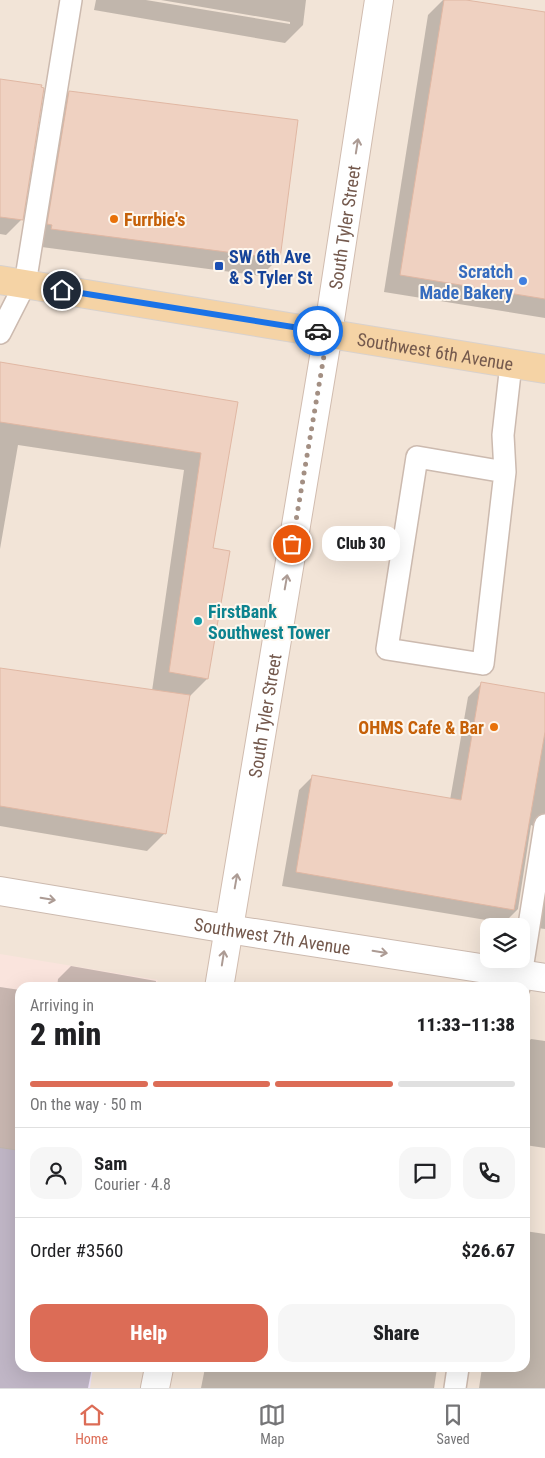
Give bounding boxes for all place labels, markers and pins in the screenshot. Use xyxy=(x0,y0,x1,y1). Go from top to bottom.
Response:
place label: Furrbie's xyxy=(124,209,185,230)
marker: Furrbie's xyxy=(108,213,120,225)
place label: SW 6th Ave & S Tyler St xyxy=(229,246,313,288)
marker: SW 6th Ave & S Tyler St xyxy=(213,260,225,272)
place label: Scratch Made Bakery xyxy=(419,261,513,303)
pin xyxy=(41,269,83,311)
marker: Scratch Made Bakery xyxy=(517,275,529,287)
pin xyxy=(271,523,313,565)
callout: Club 30 xyxy=(322,526,400,562)
place label: FirstBank Southwest Tower xyxy=(208,601,330,643)
marker: FirstBank Southwest Tower xyxy=(192,615,204,627)
place label: OHMS Cafe & Bar xyxy=(358,717,484,738)
marker: OHMS Cafe & Bar xyxy=(488,721,500,733)

